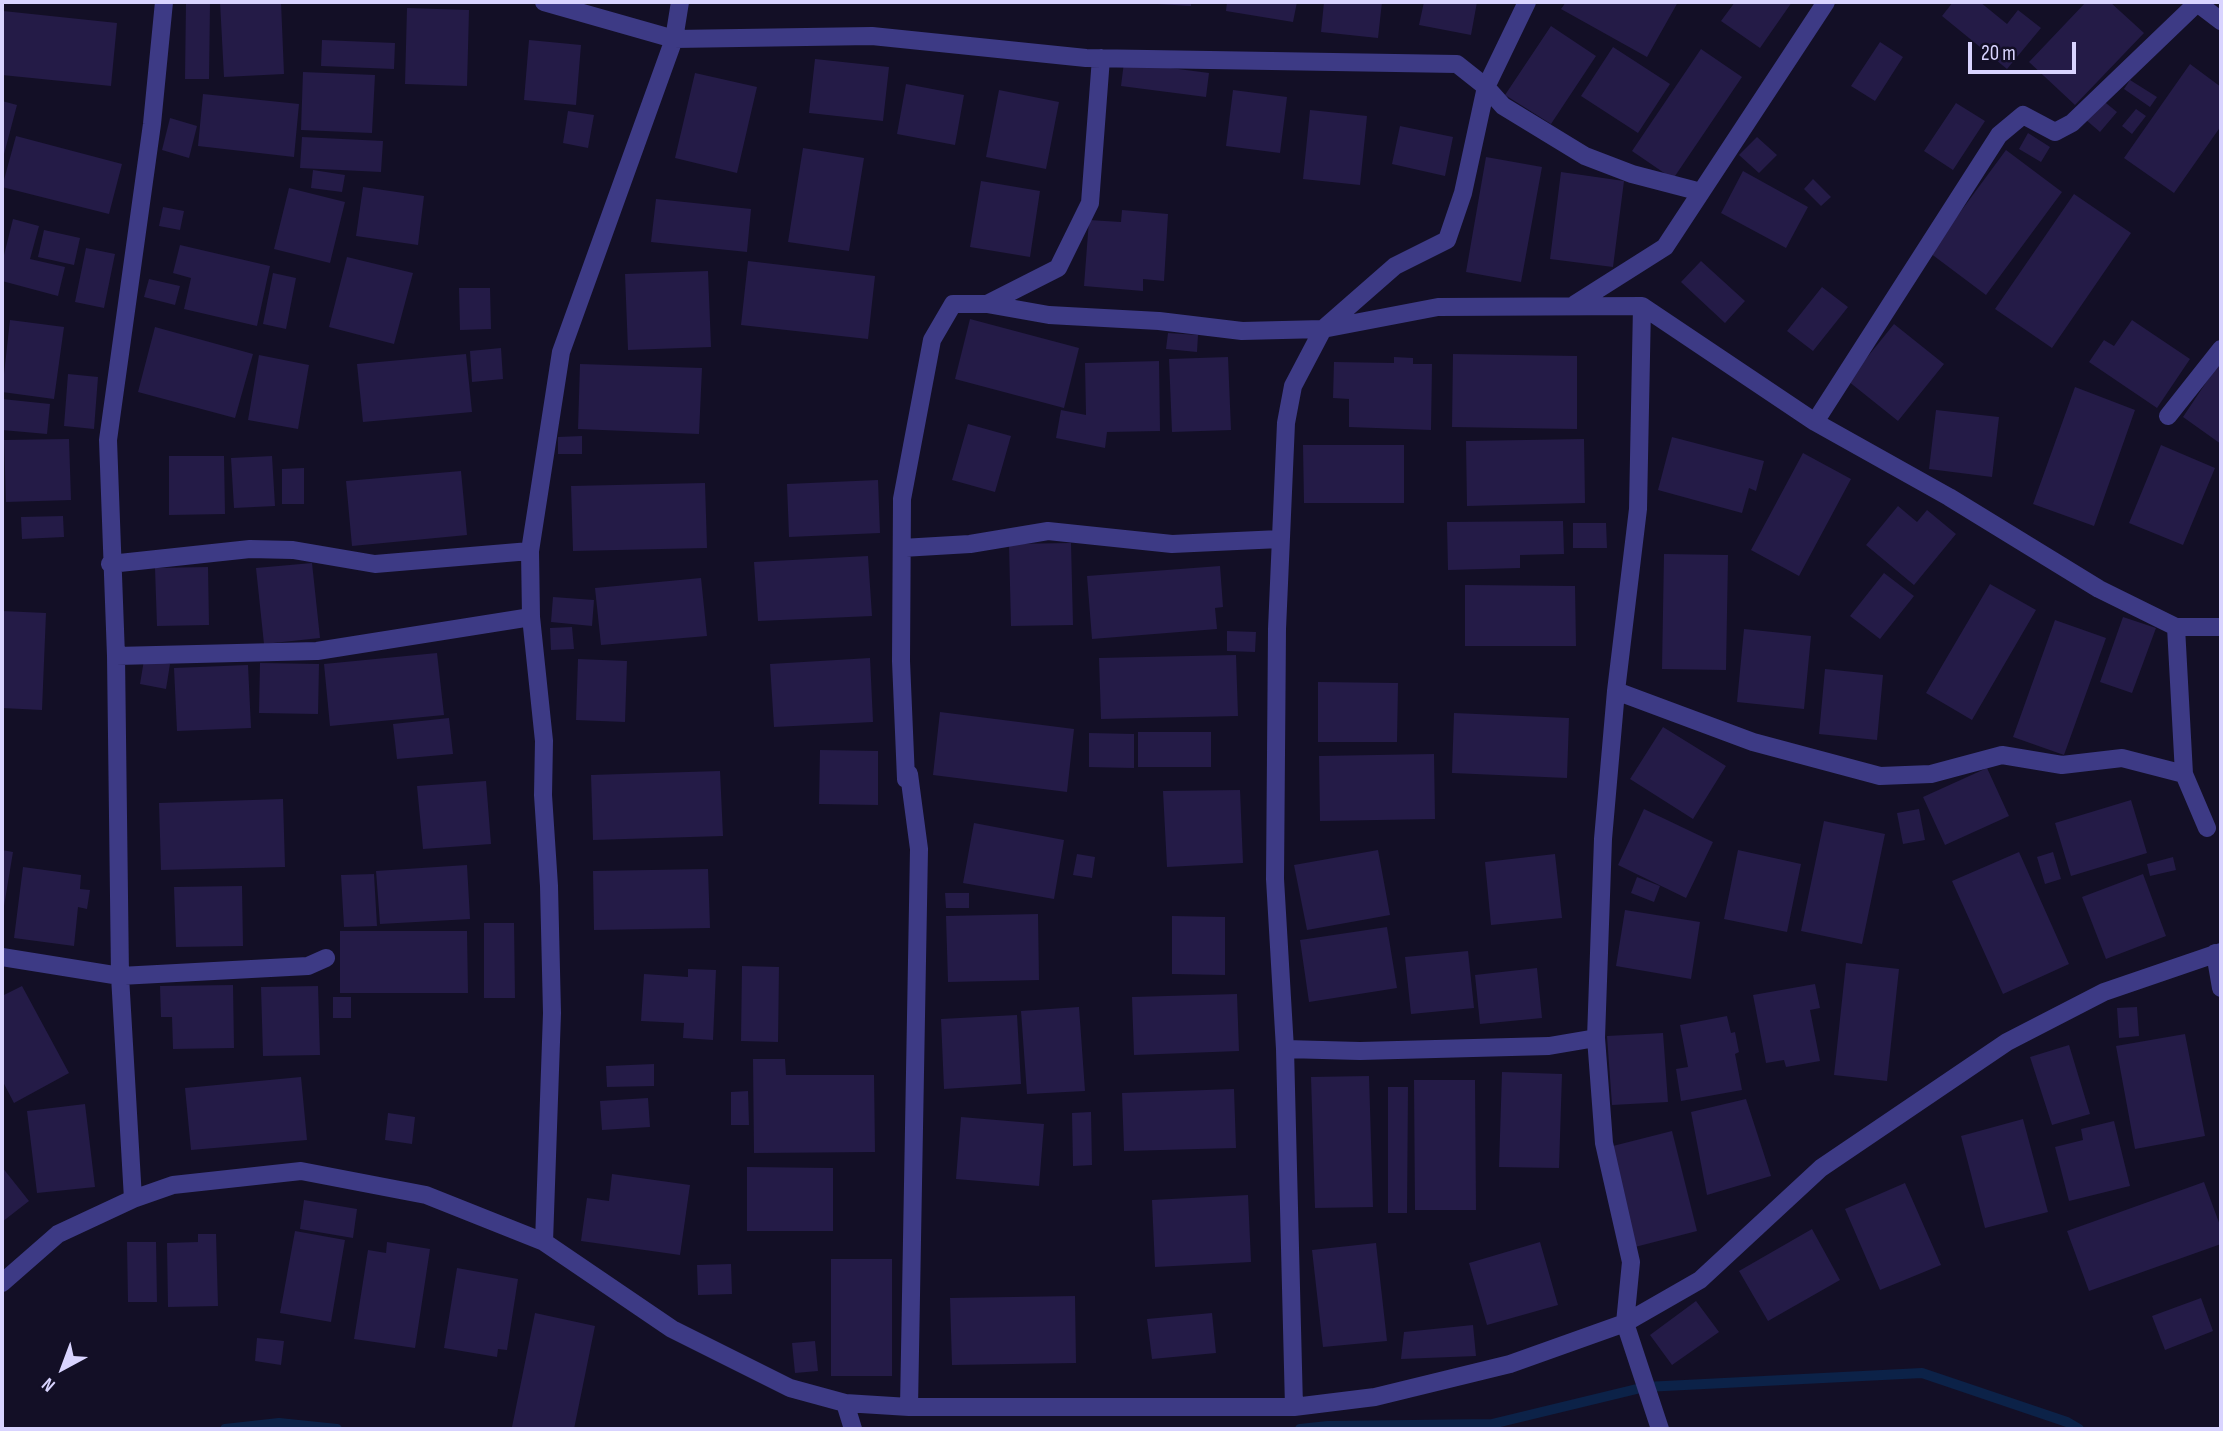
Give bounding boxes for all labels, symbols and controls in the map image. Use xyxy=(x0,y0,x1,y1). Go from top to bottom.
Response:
scale bar xyxy=(1971,28,2080,72)
text: 20 m xyxy=(1981,41,2016,66)
north arrow xyxy=(28,1333,98,1403)
text: N xyxy=(38,1372,60,1396)

